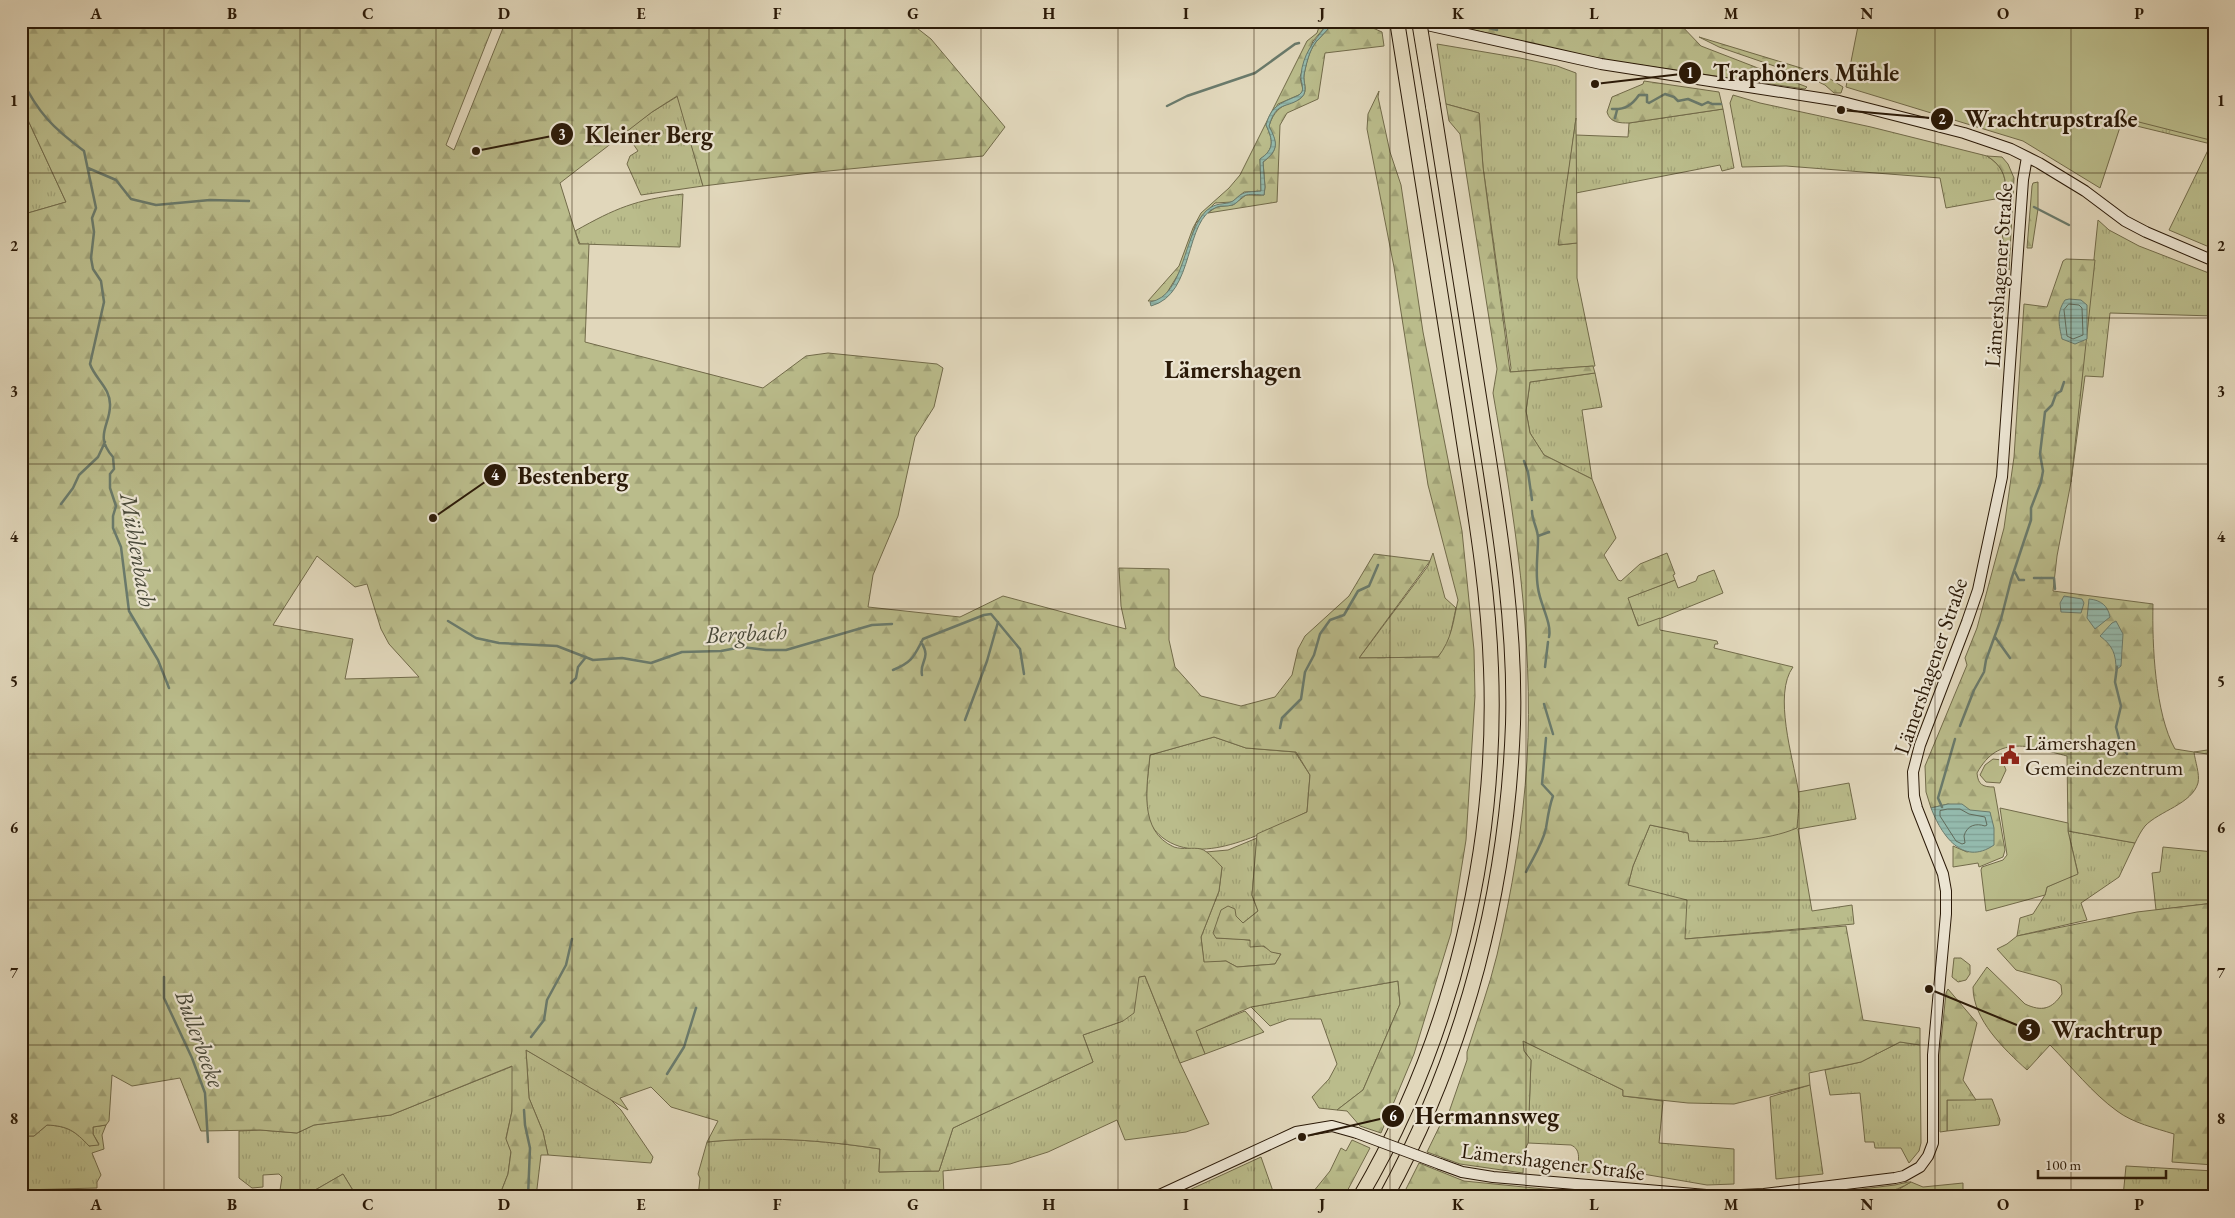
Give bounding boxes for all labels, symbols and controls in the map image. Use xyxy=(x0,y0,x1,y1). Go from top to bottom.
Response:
text: A xyxy=(89,3,102,24)
text: B xyxy=(227,3,237,24)
text: C xyxy=(362,3,374,24)
text: D xyxy=(498,3,510,24)
text: E xyxy=(636,3,646,24)
text: F xyxy=(773,3,782,24)
text: G xyxy=(907,3,919,24)
text: H xyxy=(1043,3,1056,24)
text: I xyxy=(1183,3,1189,24)
text: J xyxy=(1317,3,1325,24)
text: K xyxy=(1452,3,1465,24)
text: L xyxy=(1589,3,1599,24)
text: M xyxy=(1724,3,1739,24)
text: N xyxy=(1861,3,1874,24)
text: O xyxy=(1997,3,2009,24)
text: P xyxy=(2134,3,2144,24)
callout: Traphöners Mühle xyxy=(1678,53,1909,92)
text: Traphöners Mühle xyxy=(1713,57,1899,88)
text: 1 xyxy=(1686,63,1694,82)
text: 1 xyxy=(10,90,18,111)
text: 1 xyxy=(2217,90,2225,111)
callout: Wrachtrupstraße xyxy=(1929,99,2147,138)
text: Wrachtrupstraße xyxy=(1965,103,2137,134)
text: 2 xyxy=(1938,109,1946,128)
callout: Kleiner Berg xyxy=(550,115,723,154)
text: Kleiner Berg xyxy=(585,119,714,151)
text: 3 xyxy=(558,125,566,144)
street label: Lämershagener Straße xyxy=(1978,181,2019,368)
text: 2 xyxy=(10,235,19,256)
text: 2 xyxy=(2217,235,2226,256)
district label: Lämershagen xyxy=(1164,353,1302,386)
text: 3 xyxy=(10,381,18,402)
text: 3 xyxy=(2217,381,2225,402)
callout: Bestenberg xyxy=(483,456,639,495)
text: Bestenberg xyxy=(518,460,629,492)
text: 4 xyxy=(491,465,500,484)
water label: Mühlenbach xyxy=(113,488,164,610)
text: 4 xyxy=(10,526,19,547)
text: 4 xyxy=(2217,526,2226,547)
street label: Lämershagener Straße xyxy=(1887,574,1974,758)
water label: Bergbach xyxy=(703,615,788,650)
text: 5 xyxy=(10,671,18,692)
text: 5 xyxy=(2217,671,2225,692)
place label: Lämershagen Gemeindezentrum xyxy=(2025,728,2184,782)
public building icon: Lämershagen Gemeindezentrum xyxy=(1999,744,2021,766)
text: 6 xyxy=(10,817,19,838)
text: 6 xyxy=(2217,817,2226,838)
text: 7 xyxy=(10,962,19,983)
text: 7 xyxy=(2217,962,2226,983)
water label: Bullerbeeke xyxy=(168,985,233,1093)
callout: Wrachtrup xyxy=(2017,1011,2173,1050)
text: Wrachtrup xyxy=(2052,1014,2162,1045)
text: 5 xyxy=(2025,1020,2033,1039)
callout: Hermannsweg xyxy=(1380,1096,1570,1135)
text: Hermannsweg xyxy=(1415,1100,1560,1132)
text: 6 xyxy=(1389,1106,1397,1125)
text: 8 xyxy=(10,1108,18,1129)
text: 8 xyxy=(2217,1108,2225,1129)
street label: Lämershagener Straße xyxy=(1459,1136,1647,1187)
scale bar xyxy=(2038,1148,2165,1180)
text: 100 m xyxy=(2045,1155,2082,1174)
text: A xyxy=(89,1194,102,1215)
text: B xyxy=(227,1194,237,1215)
text: C xyxy=(362,1194,374,1215)
text: D xyxy=(498,1194,510,1215)
text: E xyxy=(636,1194,646,1215)
text: F xyxy=(773,1194,782,1215)
text: G xyxy=(907,1194,919,1215)
text: H xyxy=(1043,1194,1056,1215)
text: I xyxy=(1183,1194,1189,1215)
text: J xyxy=(1317,1194,1325,1215)
text: K xyxy=(1452,1194,1465,1215)
text: L xyxy=(1589,1194,1599,1215)
text: M xyxy=(1724,1194,1739,1215)
text: N xyxy=(1861,1194,1874,1215)
text: O xyxy=(1997,1194,2009,1215)
text: P xyxy=(2134,1194,2144,1215)

